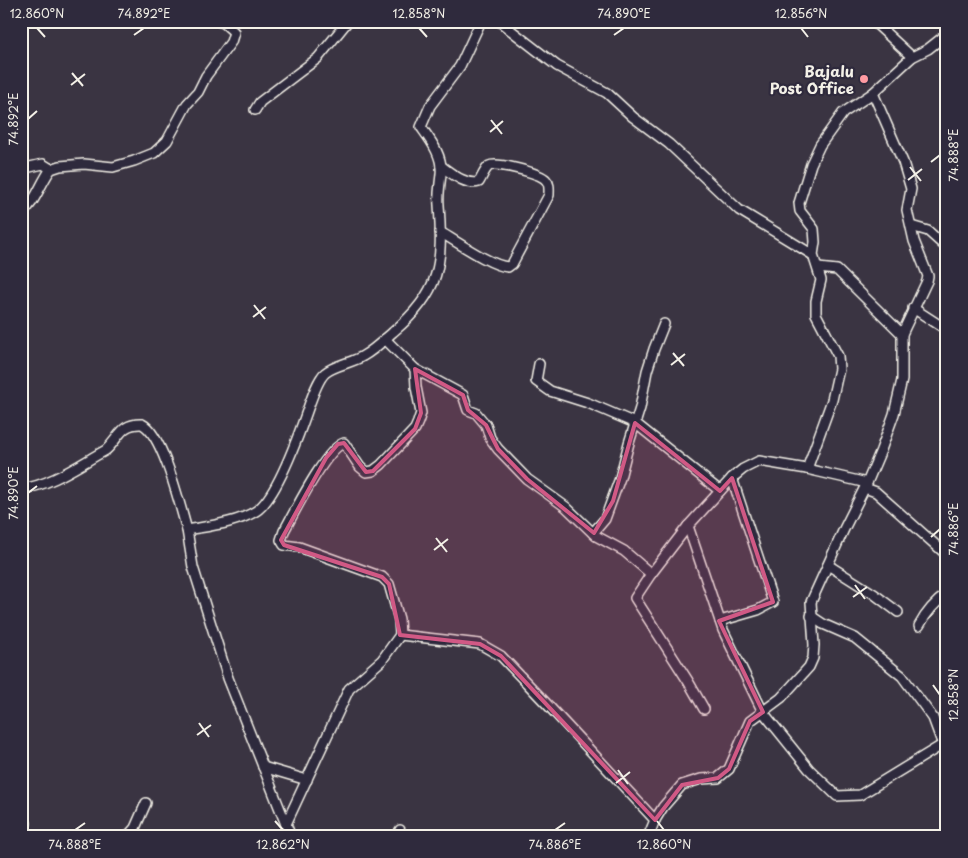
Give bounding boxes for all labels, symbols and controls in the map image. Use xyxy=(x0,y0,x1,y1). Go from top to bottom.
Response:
text: 12.860°N xyxy=(10,4,64,22)
text: 74.892°E xyxy=(118,4,170,22)
text: 12.858°N xyxy=(393,4,445,22)
text: 74.890°E xyxy=(597,4,651,22)
text: 12.856°N xyxy=(775,4,827,22)
place label: Bajalu Post Office xyxy=(770,59,854,99)
marker: Bajalu Post Office xyxy=(858,73,870,85)
text: 74.892°E xyxy=(4,93,22,145)
text: 74.888°E xyxy=(944,128,962,182)
text: 74.890°E xyxy=(4,466,22,520)
text: 74.886°E xyxy=(944,503,962,555)
text: 12.858°N xyxy=(944,669,962,721)
text: 74.888°E xyxy=(48,835,102,853)
text: 12.862°N xyxy=(256,835,310,853)
text: 74.886°E xyxy=(529,835,581,853)
text: 12.860°N xyxy=(637,835,691,853)

